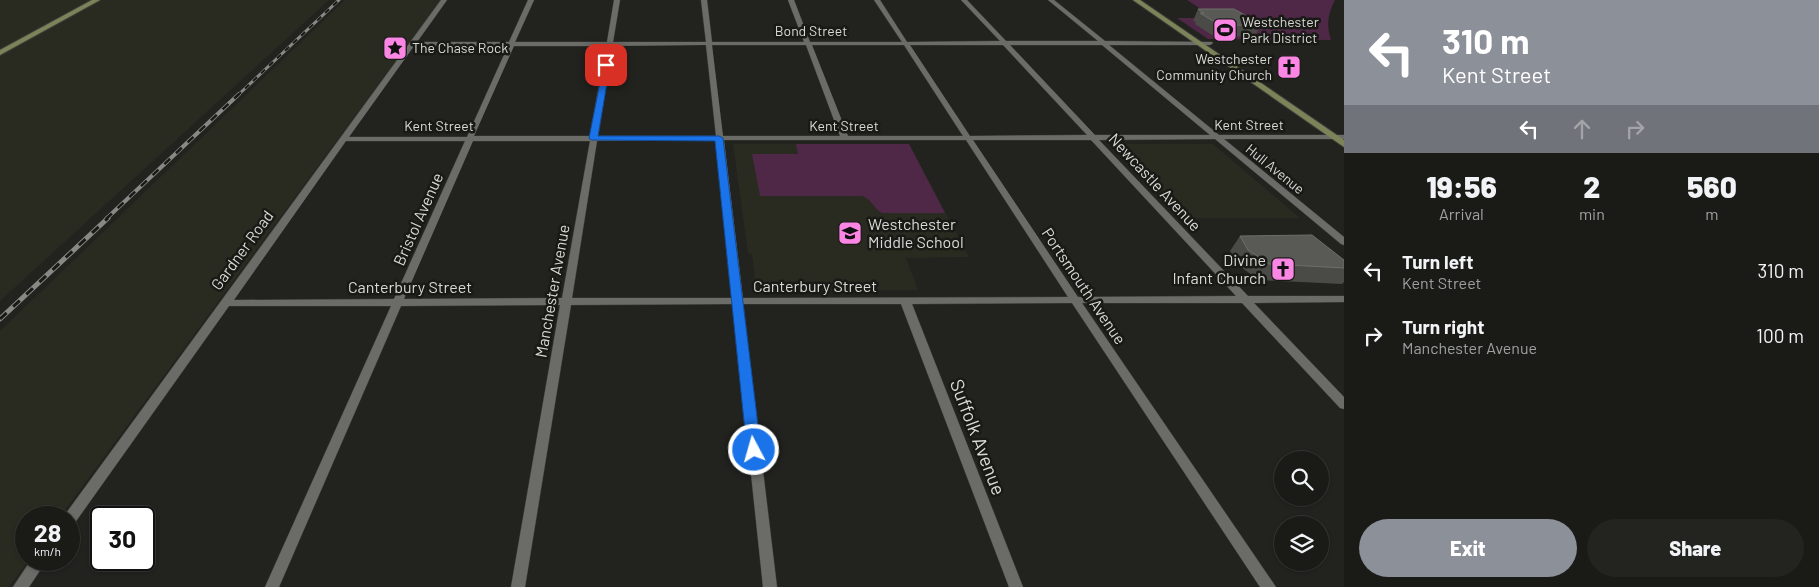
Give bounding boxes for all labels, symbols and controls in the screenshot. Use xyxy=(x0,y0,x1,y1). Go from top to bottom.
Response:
place label: Westchester Park District xyxy=(1242,13,1319,46)
sports icon: Westchester Park District xyxy=(1212,17,1238,43)
text: 310 m xyxy=(1442,19,1529,61)
icon: left xyxy=(1359,20,1424,85)
street label: Bond Street xyxy=(775,22,847,39)
place icon: The Chase Rock xyxy=(382,35,408,61)
place label: The Chase Rock xyxy=(412,39,508,56)
pin xyxy=(585,44,627,86)
place label: Westchester Community Church xyxy=(1156,50,1272,83)
icon: arrive xyxy=(592,51,620,79)
church icon: Westchester Community Church xyxy=(1276,54,1302,80)
text: Kent Street xyxy=(1442,61,1551,87)
icon: left xyxy=(1515,115,1543,143)
icon: ahead xyxy=(1568,115,1596,143)
icon: right xyxy=(1621,115,1649,143)
street label: Kent Street xyxy=(1214,116,1284,133)
street label: Kent Street xyxy=(404,117,474,134)
street label: Kent Street xyxy=(809,117,879,134)
street label: Newcastle Avenue xyxy=(1105,129,1206,234)
street label: Hull Avenue xyxy=(1243,140,1308,197)
text: 19:56 xyxy=(1426,168,1497,204)
text: 2 xyxy=(1583,168,1600,204)
text: 560 xyxy=(1687,168,1737,204)
street label: Bristol Avenue xyxy=(389,169,446,268)
text: Arrival xyxy=(1439,204,1484,223)
text: min xyxy=(1579,204,1605,223)
text: m xyxy=(1705,204,1719,223)
street label: Gardner Road xyxy=(206,206,277,293)
place label: Westchester Middle School xyxy=(868,214,964,251)
school or university icon: Westchester Middle School xyxy=(837,220,863,246)
street label: Manchester Avenue xyxy=(530,223,573,359)
street label: Portsmouth Avenue xyxy=(1038,224,1130,348)
place label: Divine Infant Church xyxy=(1172,250,1266,287)
text: Turn left xyxy=(1402,250,1473,273)
church icon: Divine Infant Church xyxy=(1270,256,1296,282)
icon: left xyxy=(1359,257,1387,285)
text: 310 m xyxy=(1757,259,1804,282)
text: Kent Street xyxy=(1402,273,1481,292)
street label: Canterbury Street xyxy=(753,276,877,295)
street label: Canterbury Street xyxy=(348,277,472,296)
text: Turn right xyxy=(1402,315,1484,338)
icon: right xyxy=(1359,322,1387,350)
text: 100 m xyxy=(1756,324,1804,347)
text: Manchester Avenue xyxy=(1402,338,1537,357)
street label: Suffolk Avenue xyxy=(946,376,1011,498)
position arrow xyxy=(727,423,779,475)
map controls xyxy=(1274,451,1329,571)
button: search xyxy=(1274,451,1329,506)
speed limit sign: 30 xyxy=(90,506,155,571)
button: layers xyxy=(1274,516,1329,571)
text: 28 xyxy=(34,517,61,547)
button: Exit xyxy=(1359,519,1577,577)
button: Share xyxy=(1587,519,1804,577)
text: km/h xyxy=(34,544,61,558)

